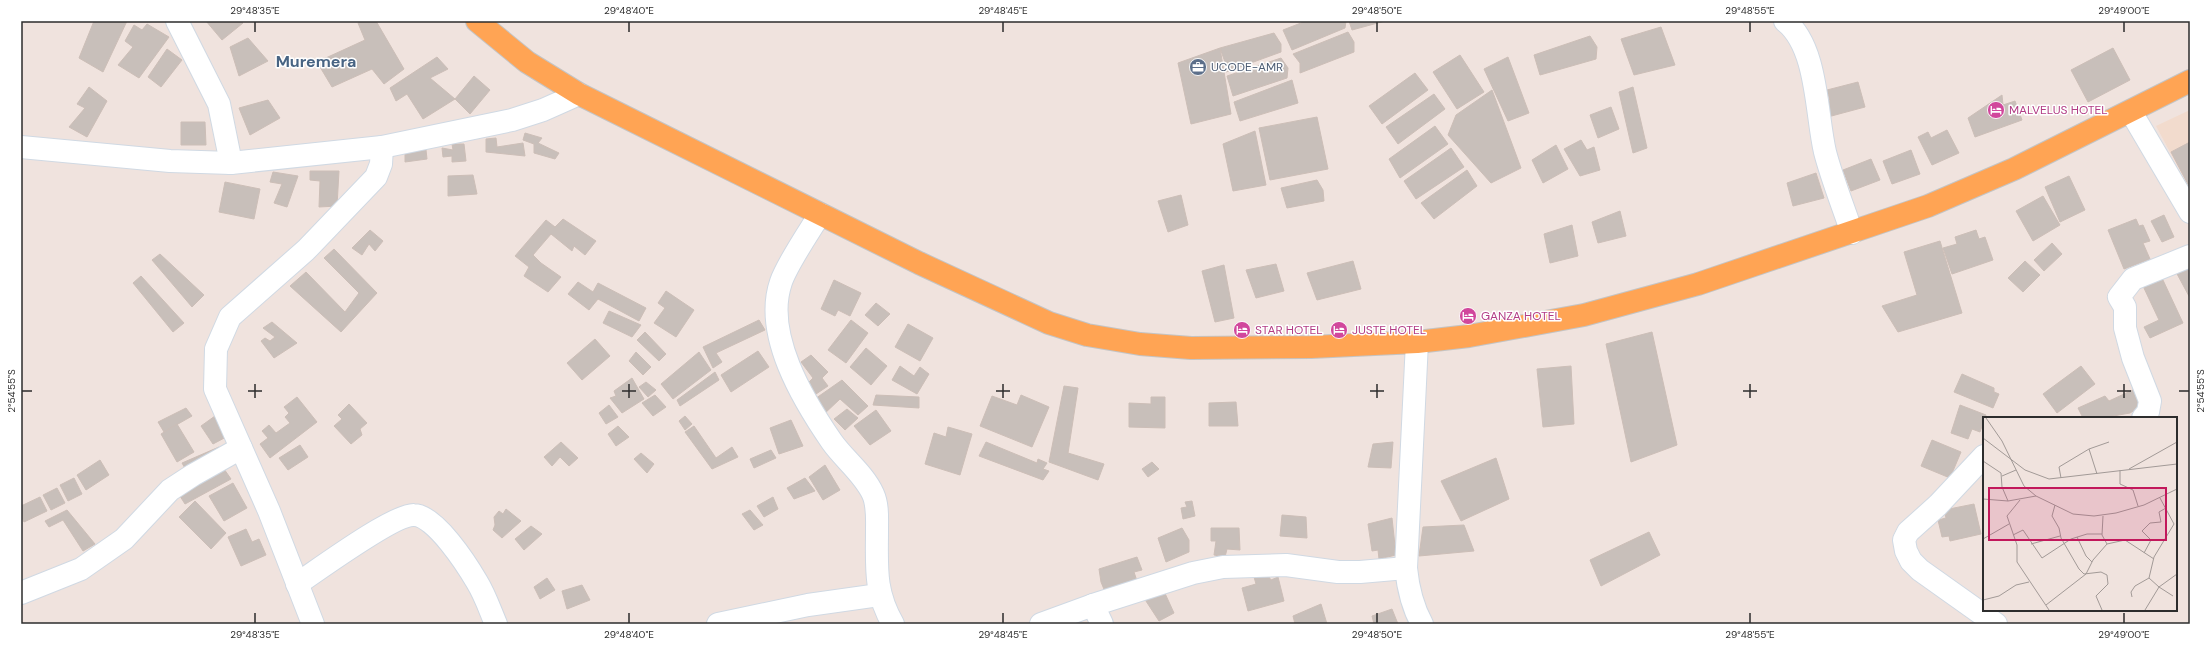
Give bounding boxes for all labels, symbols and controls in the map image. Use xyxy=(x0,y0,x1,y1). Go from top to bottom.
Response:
text: 29°48'35"E xyxy=(230,4,280,17)
text: 29°48'40"E xyxy=(604,4,654,17)
text: 29°48'45"E xyxy=(978,4,1028,17)
text: 29°48'50"E xyxy=(1352,4,1403,17)
text: 29°48'55"E xyxy=(1725,4,1775,17)
text: 29°49'00"E xyxy=(2098,4,2150,17)
district label: Muremera xyxy=(276,51,356,72)
office icon: UCODE-AMR xyxy=(1188,57,1208,77)
place label: UCODE-AMR xyxy=(1211,59,1283,75)
hotel icon: MALVELUS HOTEL xyxy=(1986,100,2006,120)
place label: MALVELUS HOTEL xyxy=(2009,102,2108,118)
hotel icon: GANZA HOTEL xyxy=(1458,306,1478,326)
place label: GANZA HOTEL xyxy=(1481,308,1561,324)
hotel icon: STAR HOTEL xyxy=(1232,320,1252,340)
hotel icon: JUSTE HOTEL xyxy=(1329,320,1349,340)
place label: STAR HOTEL xyxy=(1255,322,1323,338)
place label: JUSTE HOTEL xyxy=(1352,322,1426,338)
text: 2°54'55"S xyxy=(5,369,18,413)
text: 2°54'55"S xyxy=(2194,369,2207,413)
inset map xyxy=(1983,417,2177,611)
text: 29°48'35"E xyxy=(230,628,280,641)
text: 29°48'40"E xyxy=(604,628,654,641)
text: 29°48'45"E xyxy=(978,628,1028,641)
text: 29°48'50"E xyxy=(1352,628,1403,641)
text: 29°48'55"E xyxy=(1725,628,1775,641)
text: 29°49'00"E xyxy=(2098,628,2150,641)

